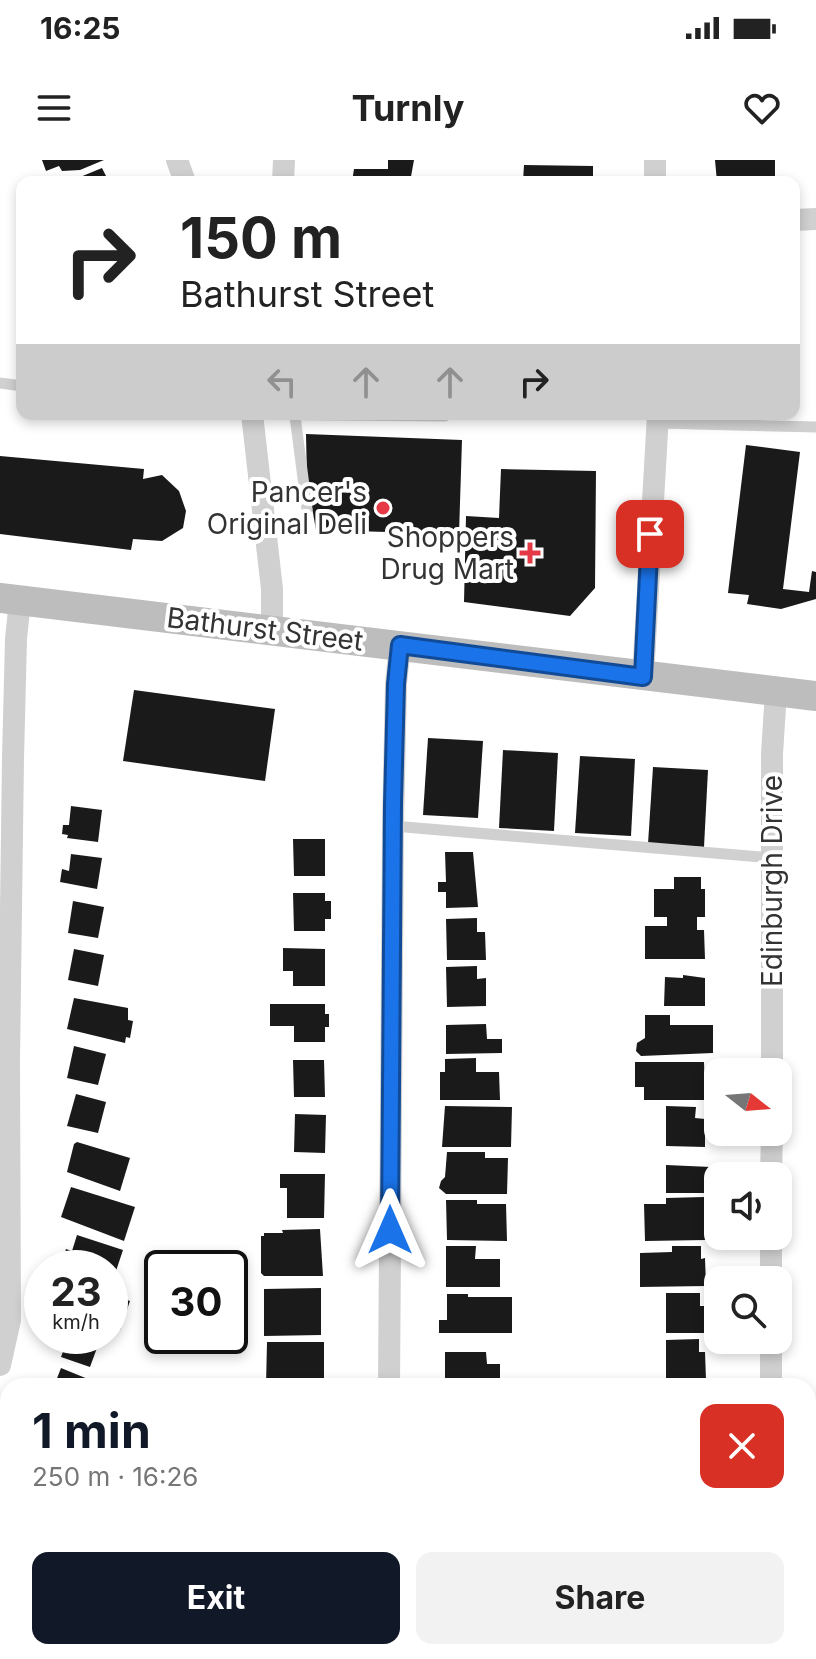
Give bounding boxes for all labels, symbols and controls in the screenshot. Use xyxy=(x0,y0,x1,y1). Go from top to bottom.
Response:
text: 16:25 xyxy=(40,10,121,46)
icon: menu xyxy=(32,86,76,130)
text: Turnly xyxy=(352,86,464,130)
icon: heart xyxy=(740,86,784,130)
text: 150 m xyxy=(180,204,342,272)
icon: right xyxy=(48,208,152,312)
text: Bathurst Street xyxy=(180,272,434,316)
icon: left xyxy=(260,360,304,404)
icon: ahead xyxy=(344,360,388,404)
icon: ahead xyxy=(428,360,472,404)
icon: right xyxy=(512,360,556,404)
place label: Pancer's Original Deli xyxy=(207,475,367,541)
marker: Pancer's Original Deli xyxy=(374,499,392,517)
pin xyxy=(616,500,684,568)
icon: arrive xyxy=(628,512,672,556)
place label: Shoppers Drug Mart xyxy=(380,520,514,586)
marker: Shoppers Drug Mart xyxy=(521,544,539,562)
street label: Bathurst Street xyxy=(165,600,365,658)
street label: Edinburgh Drive xyxy=(755,775,789,987)
north arrow xyxy=(704,1058,792,1146)
map controls xyxy=(704,1058,792,1354)
button: sound xyxy=(704,1162,792,1250)
position arrow xyxy=(348,1188,432,1272)
speed limit sign: 30 xyxy=(144,1250,248,1354)
button: search xyxy=(704,1266,792,1354)
text: 23 xyxy=(50,1267,102,1316)
text: km/h xyxy=(52,1310,100,1334)
text: 1 min xyxy=(32,1401,151,1460)
button: close xyxy=(700,1404,784,1488)
text: 250 m · 16:26 xyxy=(32,1461,198,1492)
button: Exit xyxy=(32,1552,400,1644)
button: Share xyxy=(416,1552,784,1644)

